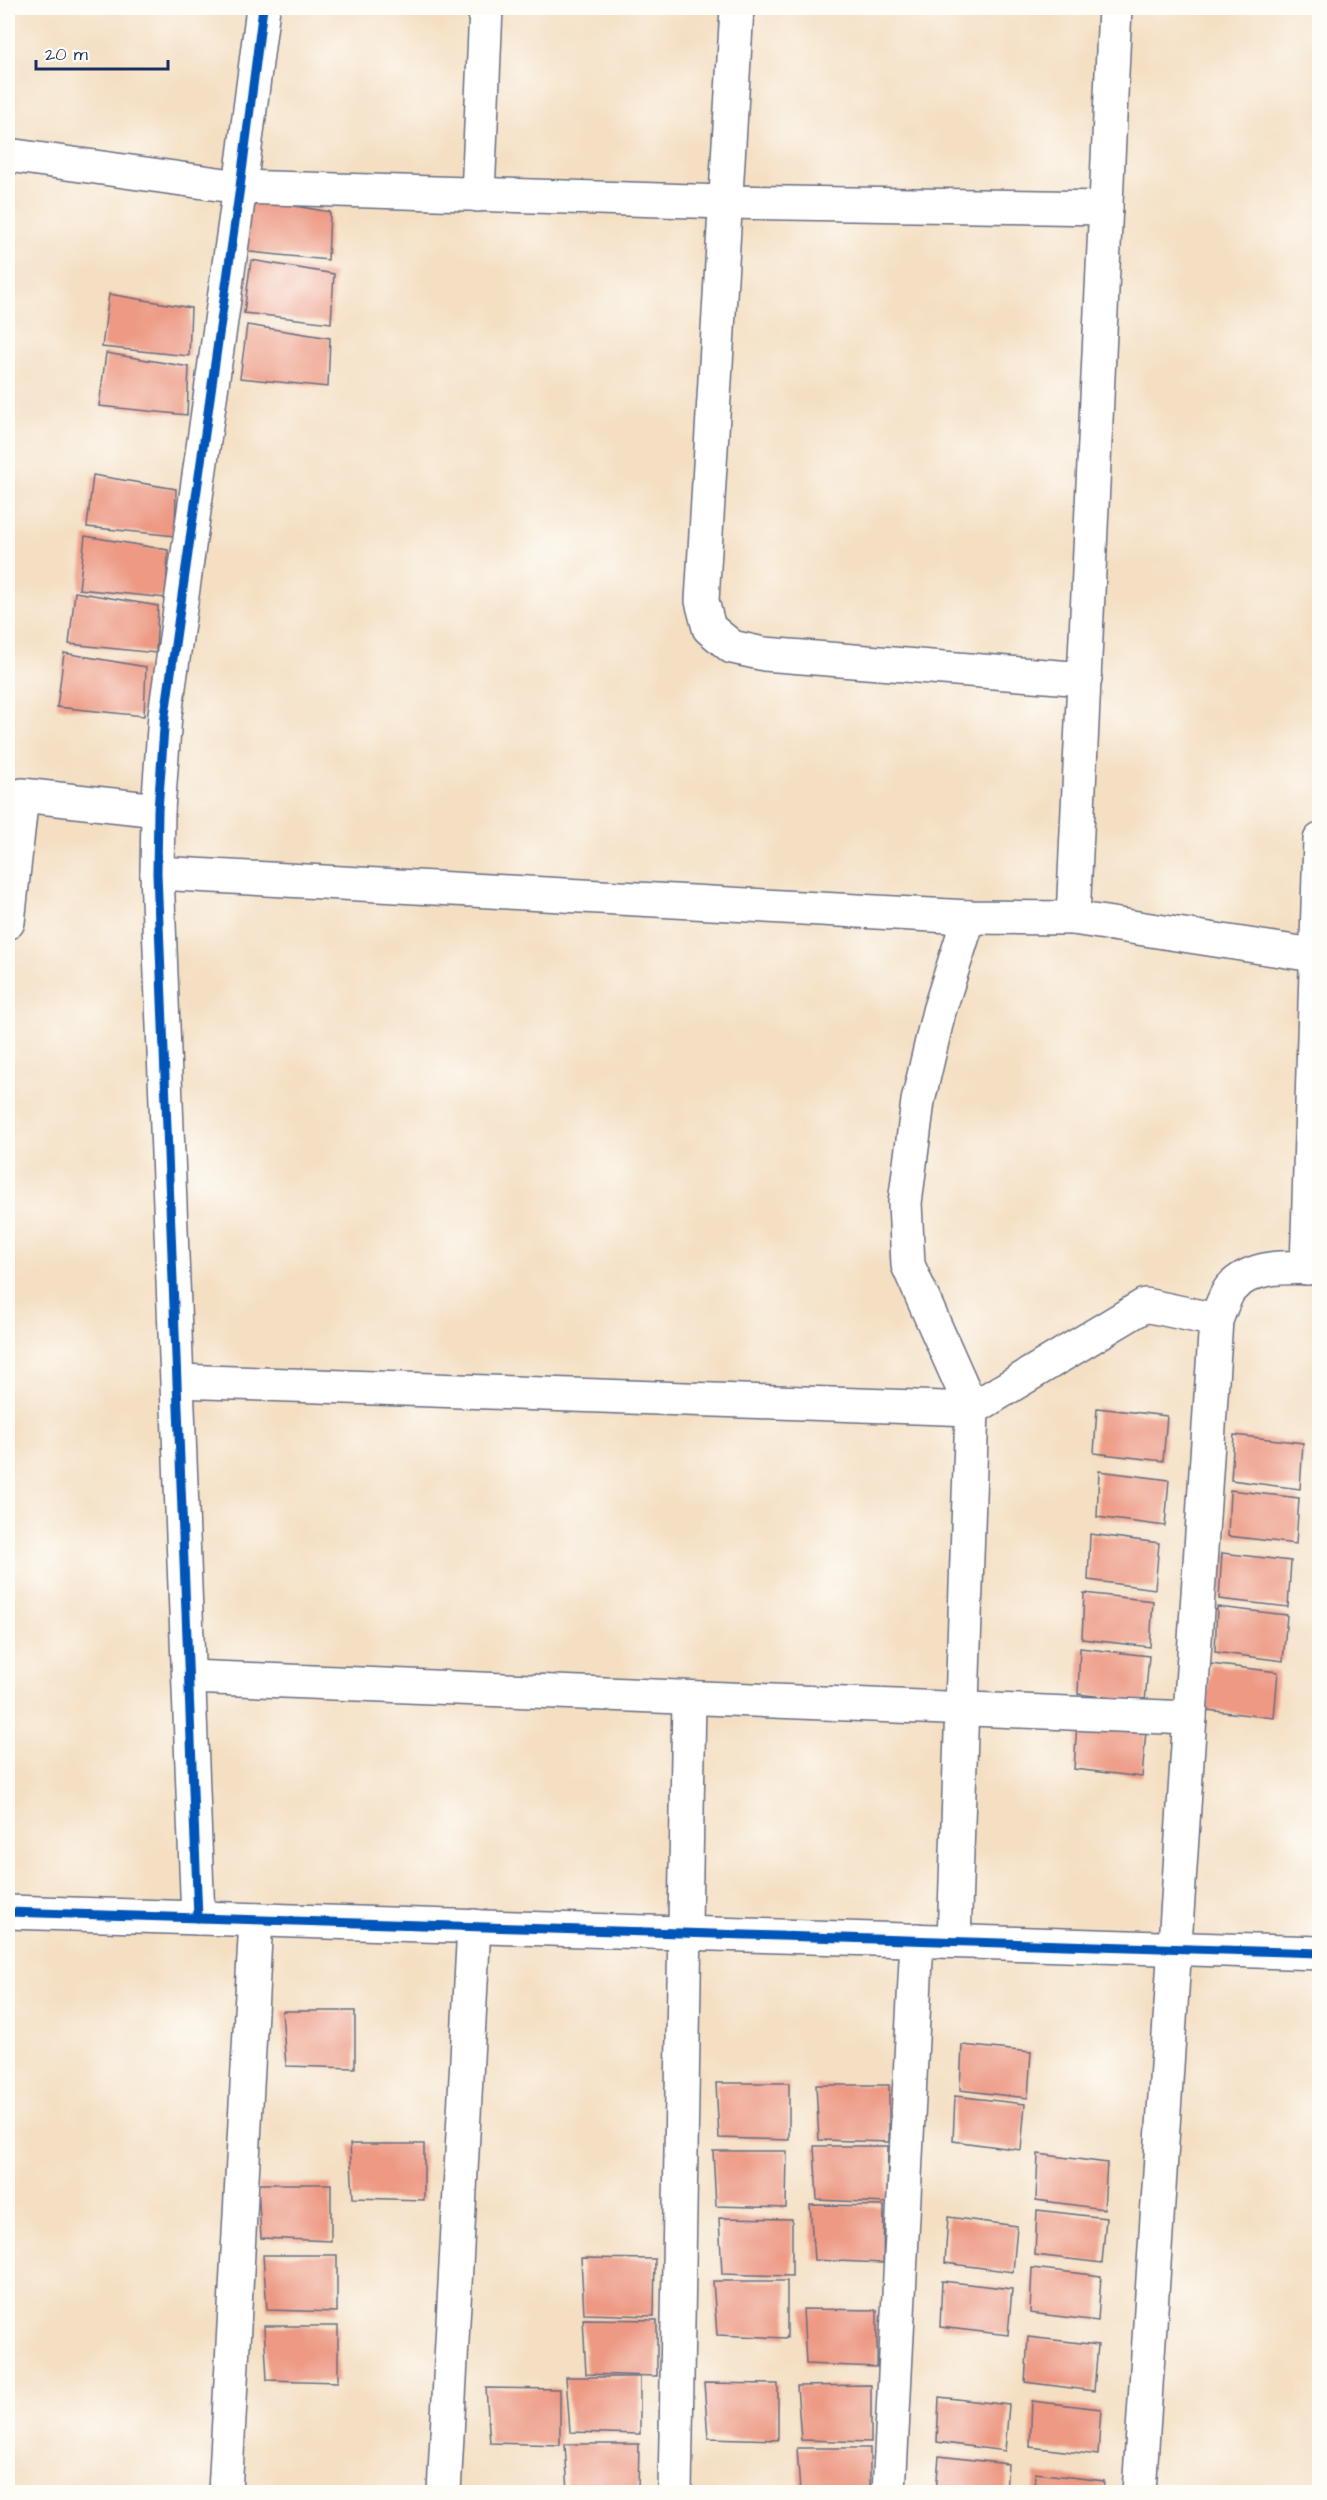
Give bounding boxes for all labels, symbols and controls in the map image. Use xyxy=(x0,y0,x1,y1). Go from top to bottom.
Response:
scale bar xyxy=(36,33,168,71)
text: 20 m xyxy=(45,42,88,67)

